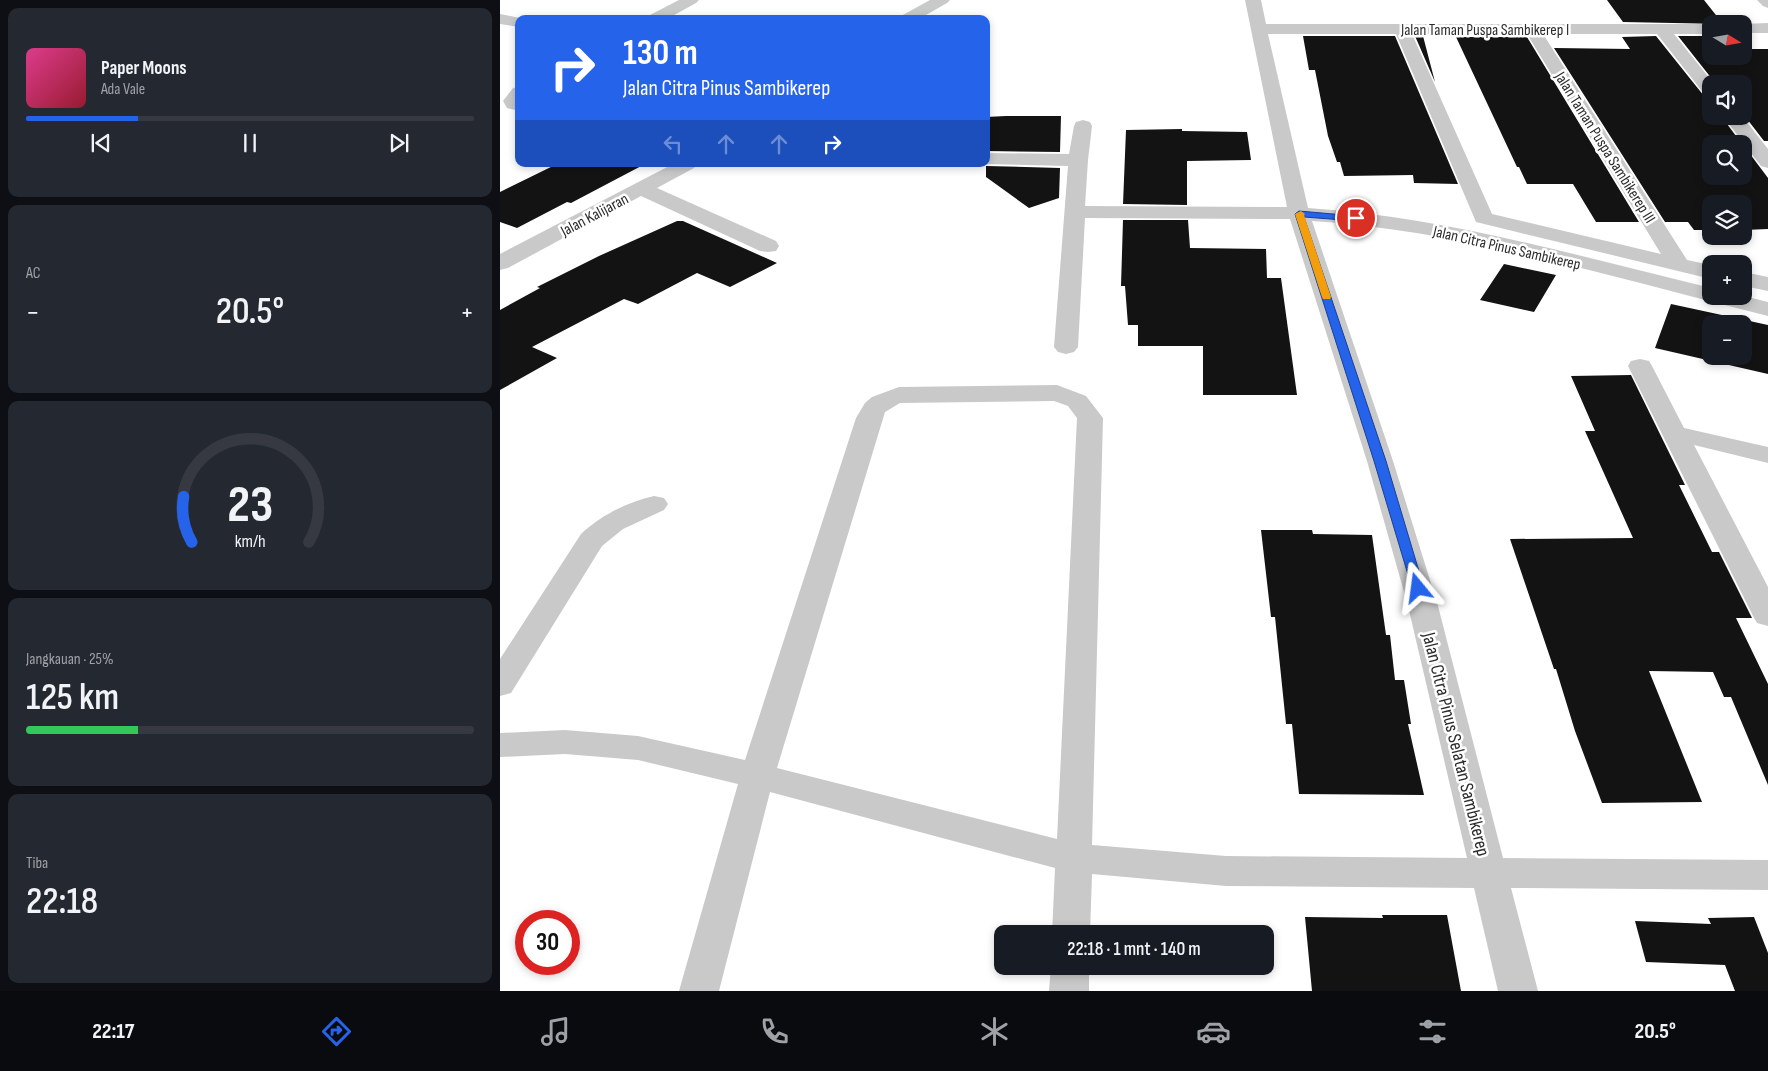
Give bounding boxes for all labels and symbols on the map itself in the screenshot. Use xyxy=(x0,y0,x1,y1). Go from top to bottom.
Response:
north arrow xyxy=(1702,15,1752,65)
street label: Jalan Taman Puspa Sambikerep I xyxy=(1400,21,1569,40)
street label: Jalan Taman Puspa Sambikerep III xyxy=(1550,68,1659,227)
street label: Jalan Kalijaran xyxy=(557,190,632,242)
pin xyxy=(1335,197,1377,239)
street label: Jalan Citra Pinus Sambikerep xyxy=(1430,222,1582,275)
position arrow xyxy=(1391,561,1443,613)
street label: Jalan Citra Pinus Selatan Sambikerep xyxy=(1416,629,1495,859)
speed limit sign: 30 xyxy=(515,910,580,975)

